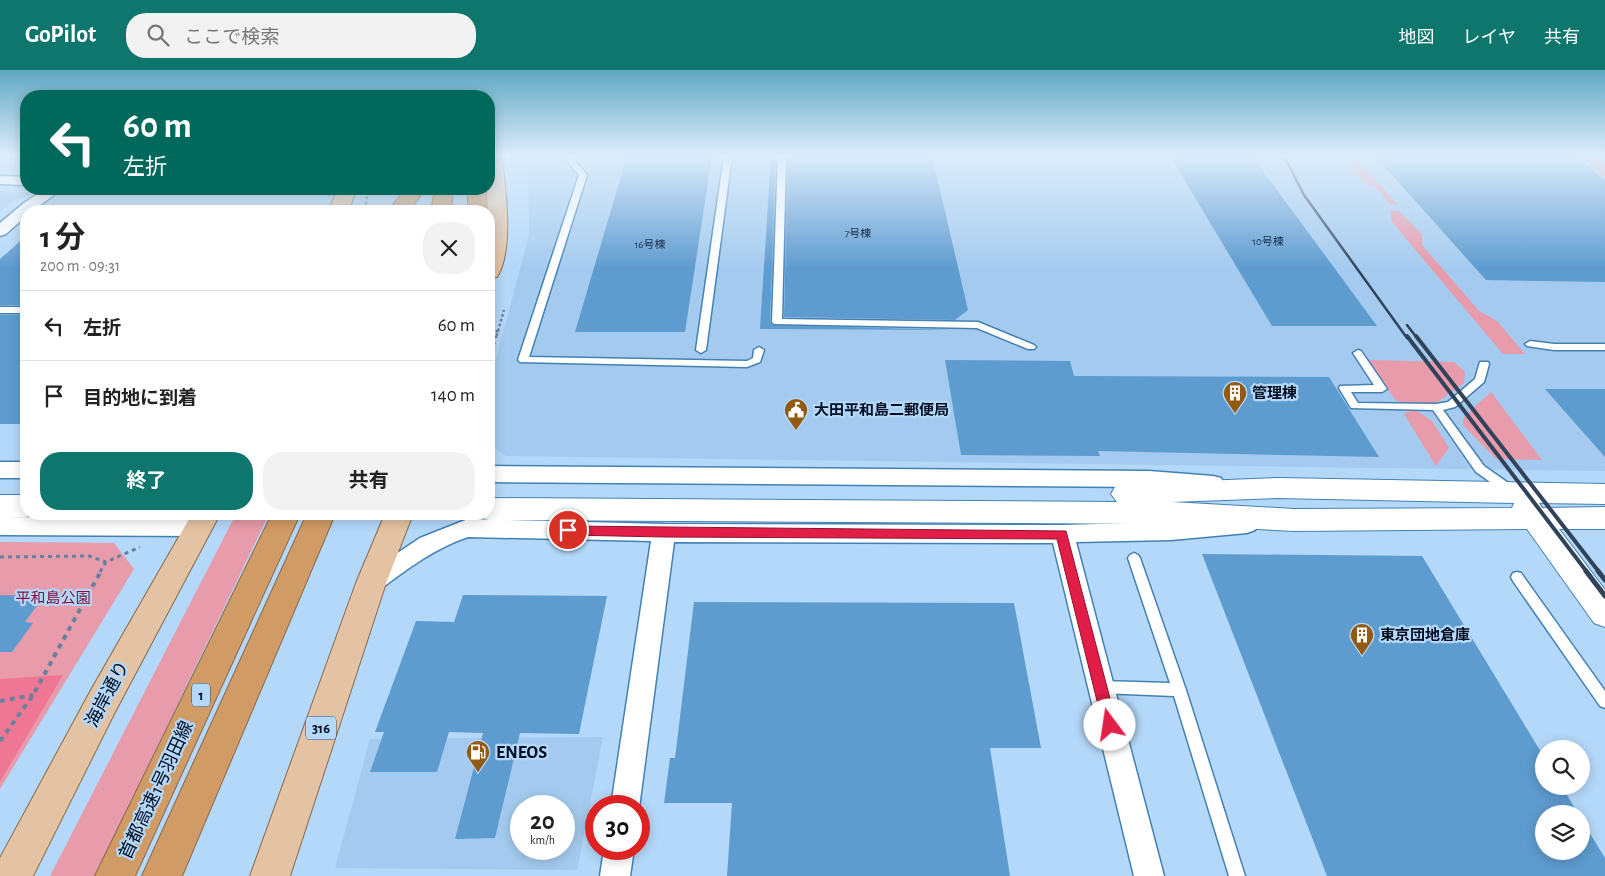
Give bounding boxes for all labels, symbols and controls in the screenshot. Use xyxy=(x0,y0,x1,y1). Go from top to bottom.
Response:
search box xyxy=(126,13,476,58)
icon: search xyxy=(144,21,172,49)
text: GoPilot xyxy=(25,23,96,47)
text: ここで検索 xyxy=(184,28,279,47)
text: 地図 xyxy=(1399,29,1435,47)
text: レイヤ xyxy=(1463,29,1516,47)
text: 共有 xyxy=(1544,29,1580,47)
text: 60 m xyxy=(123,109,192,144)
icon: left xyxy=(40,110,105,175)
text: 左折 xyxy=(123,156,167,178)
button: close xyxy=(423,222,475,274)
text: 1 分 xyxy=(40,223,85,253)
house number: 7号棟 xyxy=(845,228,871,239)
house number: 10号棟 xyxy=(1252,236,1284,247)
house number: 16号棟 xyxy=(635,239,665,250)
text: 200 m · 09:31 xyxy=(40,258,120,274)
icon: left xyxy=(40,312,68,340)
text: 60 m xyxy=(438,316,475,335)
text: 左折 xyxy=(83,319,121,338)
building icon: 管理棟 xyxy=(1222,380,1248,414)
icon: arrive xyxy=(40,382,68,410)
place label: 管理棟 xyxy=(1252,384,1297,401)
text: 140 m xyxy=(431,386,475,405)
text: 目的地に到着 xyxy=(83,389,197,408)
public building icon: 大田平和島二郵便局 xyxy=(783,397,809,431)
place label: 大田平和島二郵便局 xyxy=(814,401,949,418)
button: 終了 xyxy=(40,452,253,510)
button: 共有 xyxy=(263,452,475,510)
pin xyxy=(547,509,589,551)
icon: arrive xyxy=(554,516,582,544)
park label: 平和島公園 xyxy=(15,590,91,606)
building icon: 東京団地倉庫 xyxy=(1349,622,1375,656)
place label: 東京団地倉庫 xyxy=(1380,627,1470,643)
street label: 海岸通り xyxy=(81,658,133,730)
road number: 1 xyxy=(192,684,210,706)
position arrow xyxy=(1083,698,1135,750)
road number: 316 xyxy=(306,716,336,740)
street label: 首都高速1号羽田線 xyxy=(115,718,197,862)
fuel station icon: ENEOS xyxy=(465,739,491,773)
map controls xyxy=(1535,740,1590,860)
button: search xyxy=(1535,740,1590,795)
place label: ENEOS xyxy=(496,744,547,762)
speed limit sign: 30 xyxy=(585,795,650,860)
button: layers xyxy=(1535,805,1590,860)
text: 20 xyxy=(530,809,555,834)
text: km/h xyxy=(530,834,555,846)

